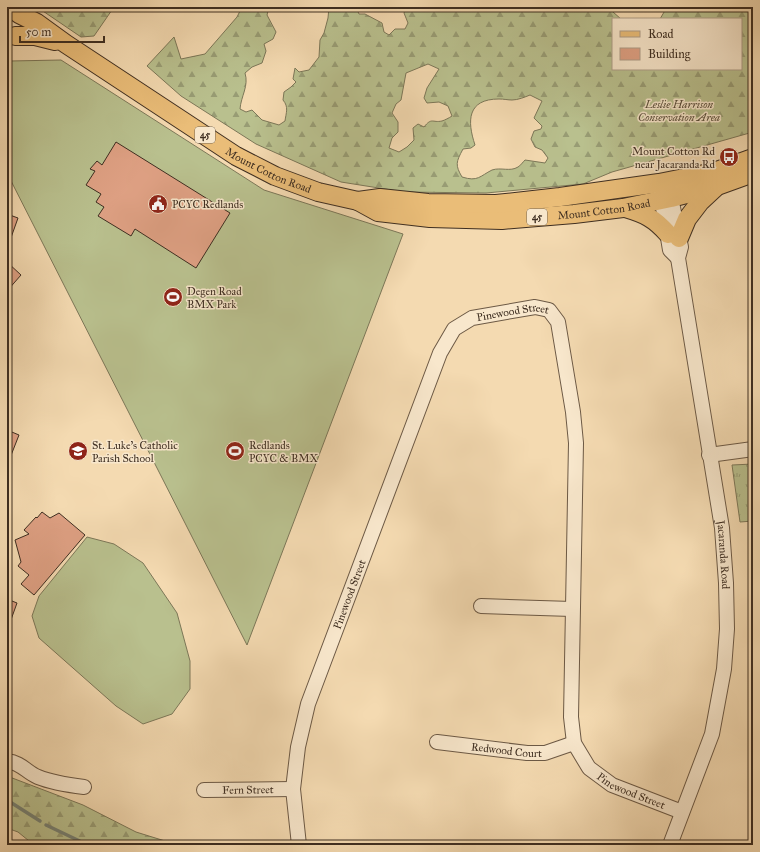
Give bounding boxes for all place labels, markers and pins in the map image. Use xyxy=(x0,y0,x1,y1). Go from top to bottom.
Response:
place label: Mount Cotton Rd near Jacaranda Rd xyxy=(632,145,715,172)
bus stop icon: Mount Cotton Rd near Jacaranda Rd xyxy=(718,146,740,168)
public building icon: PCYC Redlands xyxy=(147,193,169,215)
place label: PCYC Redlands xyxy=(172,198,243,211)
place label: Degen Road BMX Park xyxy=(187,285,242,311)
sports icon: Degen Road BMX Park xyxy=(162,286,184,308)
place label: St. Luke's Catholic Parish School xyxy=(92,439,178,465)
place label: Redlands PCYC & BMX xyxy=(249,439,319,465)
school or university icon: St. Luke's Catholic Parish School xyxy=(67,440,89,462)
sports icon: Redlands PCYC & BMX xyxy=(224,440,246,462)

